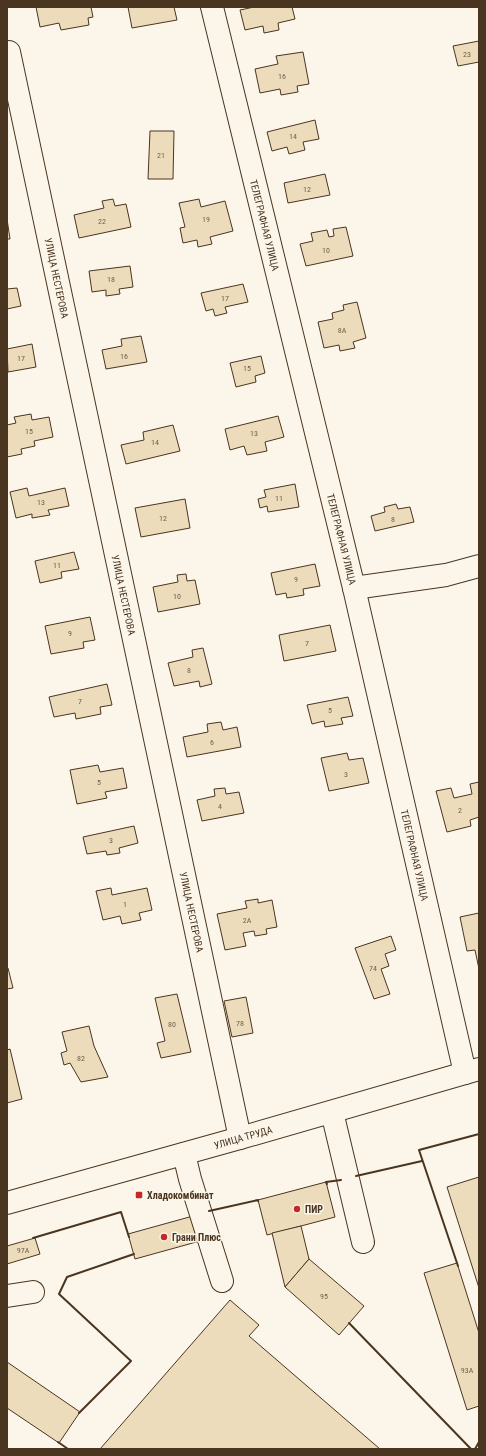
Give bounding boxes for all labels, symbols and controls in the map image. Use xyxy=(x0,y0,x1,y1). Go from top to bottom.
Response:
house number: 23 xyxy=(463,50,471,59)
house number: 16 xyxy=(278,72,286,81)
house number: 14 xyxy=(289,132,297,141)
house number: 21 xyxy=(157,151,165,160)
street label: ТЕЛЕГРАФНАЯ УЛИЦА xyxy=(248,178,282,272)
house number: 12 xyxy=(303,185,311,194)
house number: 19 xyxy=(202,215,210,224)
house number: 22 xyxy=(98,217,106,226)
street label: УЛИЦА НЕСТЕРОВА xyxy=(43,237,70,319)
house number: 10 xyxy=(322,246,330,255)
house number: 18 xyxy=(107,275,115,284)
house number: 17 xyxy=(221,294,229,303)
house number: 8А xyxy=(338,326,347,335)
house number: 16 xyxy=(120,352,128,361)
house number: 17 xyxy=(17,354,25,363)
house number: 15 xyxy=(243,364,251,373)
house number: 15 xyxy=(25,427,33,436)
house number: 13 xyxy=(250,429,258,438)
house number: 14 xyxy=(151,438,159,447)
street label: ТЕЛЕГРАФНАЯ УЛИЦА xyxy=(325,492,359,586)
house number: 11 xyxy=(275,494,283,503)
house number: 13 xyxy=(37,498,45,507)
house number: 12 xyxy=(159,514,167,523)
house number: 8 xyxy=(391,515,395,524)
street label: УЛИЦА НЕСТЕРОВА xyxy=(110,554,137,636)
house number: 11 xyxy=(53,561,61,570)
house number: 9 xyxy=(294,575,298,584)
house number: 10 xyxy=(173,592,181,601)
house number: 9 xyxy=(68,629,72,638)
house number: 7 xyxy=(305,639,309,648)
house number: 8 xyxy=(187,666,191,675)
house number: 7 xyxy=(78,697,82,706)
house number: 5 xyxy=(328,706,332,715)
house number: 6 xyxy=(210,738,214,747)
house number: 3 xyxy=(344,770,348,779)
house number: 5 xyxy=(97,778,101,787)
house number: 4 xyxy=(218,802,222,811)
house number: 2 xyxy=(458,806,462,815)
street label: ТЕЛЕГРАФНАЯ УЛИЦА xyxy=(399,808,431,902)
house number: 3 xyxy=(109,836,113,845)
street label: УЛИЦА НЕСТЕРОВА xyxy=(178,871,205,953)
house number: 1 xyxy=(123,900,127,909)
house number: 2А xyxy=(243,916,252,925)
house number: 74 xyxy=(369,964,377,973)
house number: 78 xyxy=(236,1019,244,1028)
house number: 80 xyxy=(168,1020,176,1029)
house number: 82 xyxy=(77,1054,85,1063)
street label: УЛИЦА ТРУДА xyxy=(213,1124,274,1151)
marker: Хладокомбинат xyxy=(134,1190,144,1200)
place label: Хладокомбинат xyxy=(147,1190,214,1201)
marker: ПИР xyxy=(292,1204,302,1214)
place label: ПИР xyxy=(305,1204,323,1215)
marker: Грани Плюс xyxy=(159,1232,169,1242)
place label: Грани Плюс xyxy=(172,1232,221,1243)
house number: 97А xyxy=(17,1246,30,1255)
house number: 95 xyxy=(320,1292,328,1301)
house number: 93А xyxy=(461,1366,474,1375)

